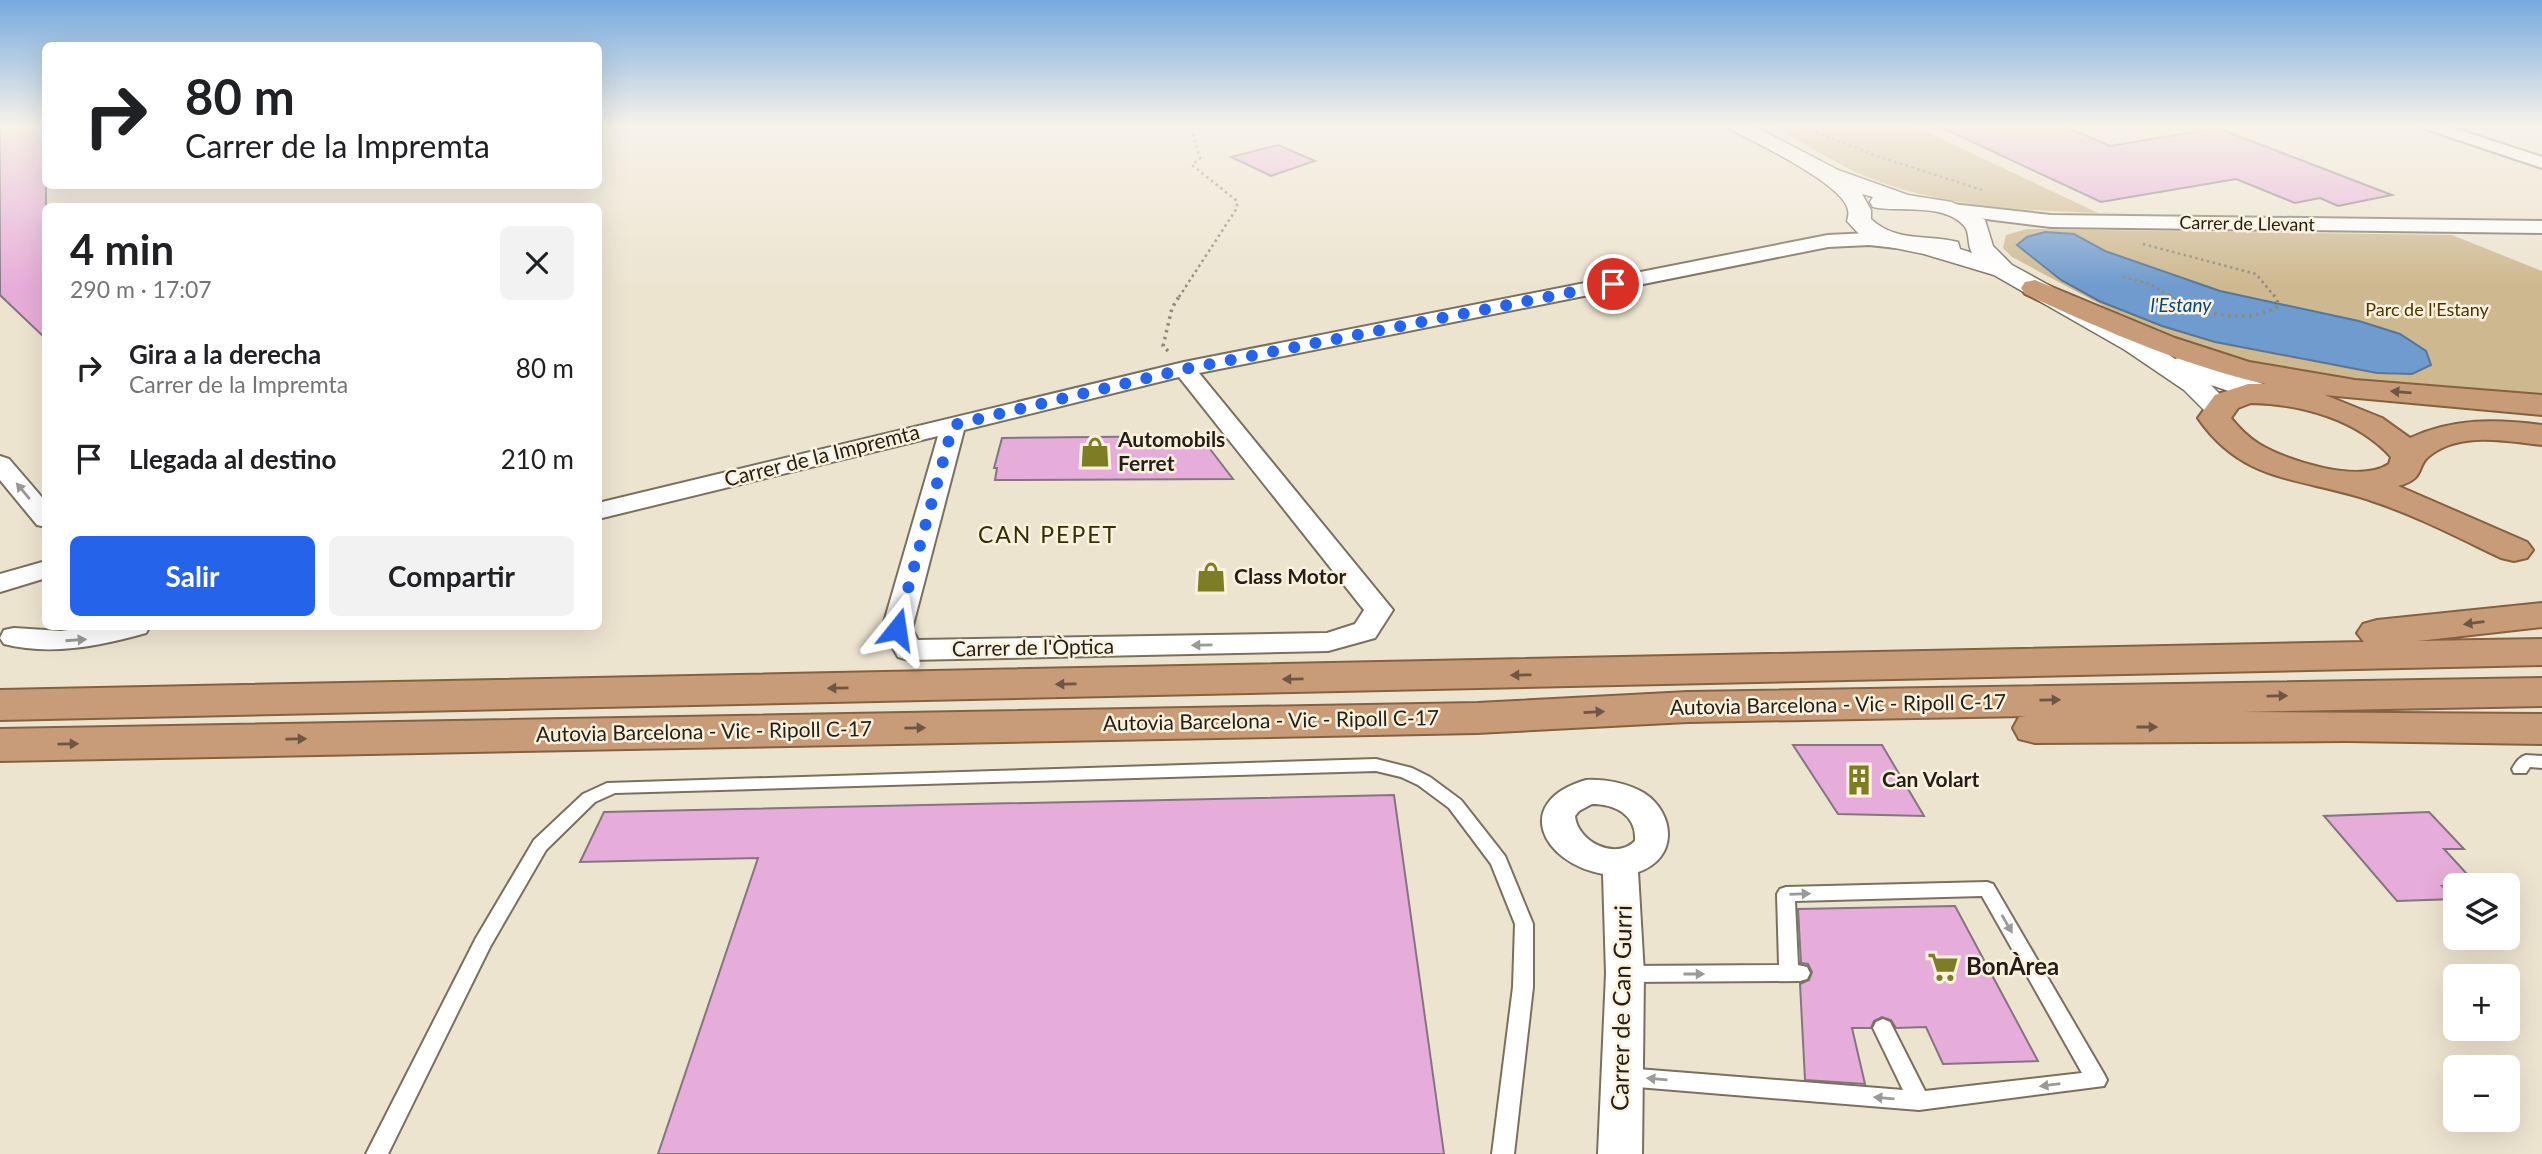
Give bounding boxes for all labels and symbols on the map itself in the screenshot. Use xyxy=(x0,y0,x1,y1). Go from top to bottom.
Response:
street label: Carrer de Llevant xyxy=(2179,211,2315,235)
pin xyxy=(1583,254,1643,314)
water label: l'Estany xyxy=(2151,293,2212,316)
park label: Parc de l'Estany xyxy=(2365,298,2489,320)
one-way arrow xyxy=(2390,386,2412,397)
street label: Carrer de la Impremta xyxy=(722,418,922,491)
place label: Automobils Ferret xyxy=(1117,426,1225,475)
shop icon: Automobils Ferret xyxy=(1078,435,1112,469)
one-way arrow xyxy=(16,483,31,500)
district label: CAN PEPET xyxy=(978,520,1118,548)
shop icon: Class Motor xyxy=(1194,560,1228,594)
place label: Class Motor xyxy=(1234,563,1346,588)
position arrow xyxy=(860,592,934,666)
one-way arrow xyxy=(2463,618,2485,629)
street label: Carrer de l'Òptica xyxy=(952,633,1114,660)
one-way arrow xyxy=(65,634,87,645)
one-way arrow xyxy=(1190,639,1212,651)
one-way arrow xyxy=(1509,669,1531,681)
one-way arrow xyxy=(1282,674,1304,685)
one-way arrow xyxy=(1054,678,1076,690)
one-way arrow xyxy=(827,682,849,694)
street label: Autovia Barcelona - Vic - Ripoll C-17 xyxy=(1670,688,2006,719)
one-way arrow xyxy=(2267,691,2289,702)
one-way arrow xyxy=(2039,695,2061,706)
street label: Autovia Barcelona - Vic - Ripoll C-17 xyxy=(1103,704,1439,735)
one-way arrow xyxy=(1583,706,1605,717)
street label: Autovia Barcelona - Vic - Ripoll C-17 xyxy=(536,715,872,746)
one-way arrow xyxy=(2136,721,2158,733)
one-way arrow xyxy=(904,722,926,734)
one-way arrow xyxy=(285,734,307,745)
one-way arrow xyxy=(57,738,79,749)
building icon: Can Volart xyxy=(1842,763,1876,797)
place label: Can Volart xyxy=(1882,766,1979,791)
one-way arrow xyxy=(1789,888,1811,899)
street label: Carrer de Can Gurri xyxy=(1604,905,1637,1111)
one-way arrow xyxy=(2001,914,2013,934)
supermarket icon: BonÀrea xyxy=(1926,950,1960,984)
place label: BonÀrea xyxy=(1966,951,2059,980)
one-way arrow xyxy=(1683,968,1705,980)
one-way arrow xyxy=(1646,1073,1668,1084)
one-way arrow xyxy=(2039,1080,2061,1091)
one-way arrow xyxy=(1873,1092,1895,1103)

